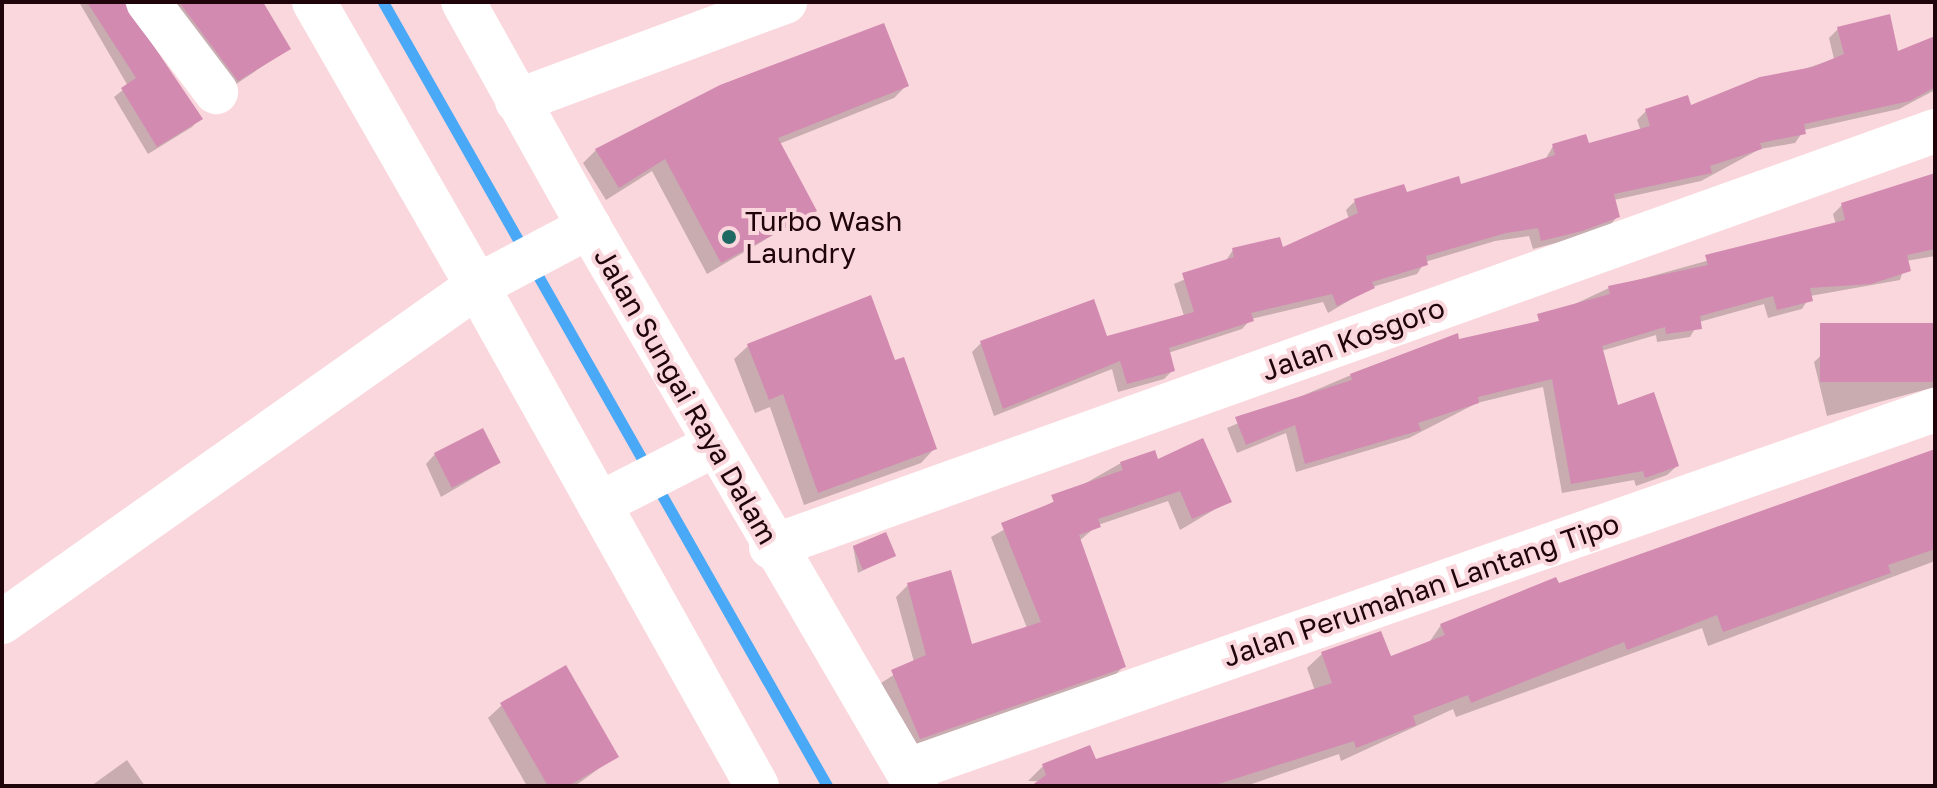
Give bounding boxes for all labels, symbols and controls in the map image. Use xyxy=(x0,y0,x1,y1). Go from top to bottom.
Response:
place label: Turbo Wash Laundry xyxy=(745,204,902,270)
marker: Turbo Wash Laundry xyxy=(720,228,738,246)
street label: Jalan Sungai Raya Dalam xyxy=(587,242,785,550)
street label: Jalan Kosgoro xyxy=(1257,290,1449,388)
street label: Jalan Perumahan Lantang Tipo xyxy=(1219,506,1623,674)

